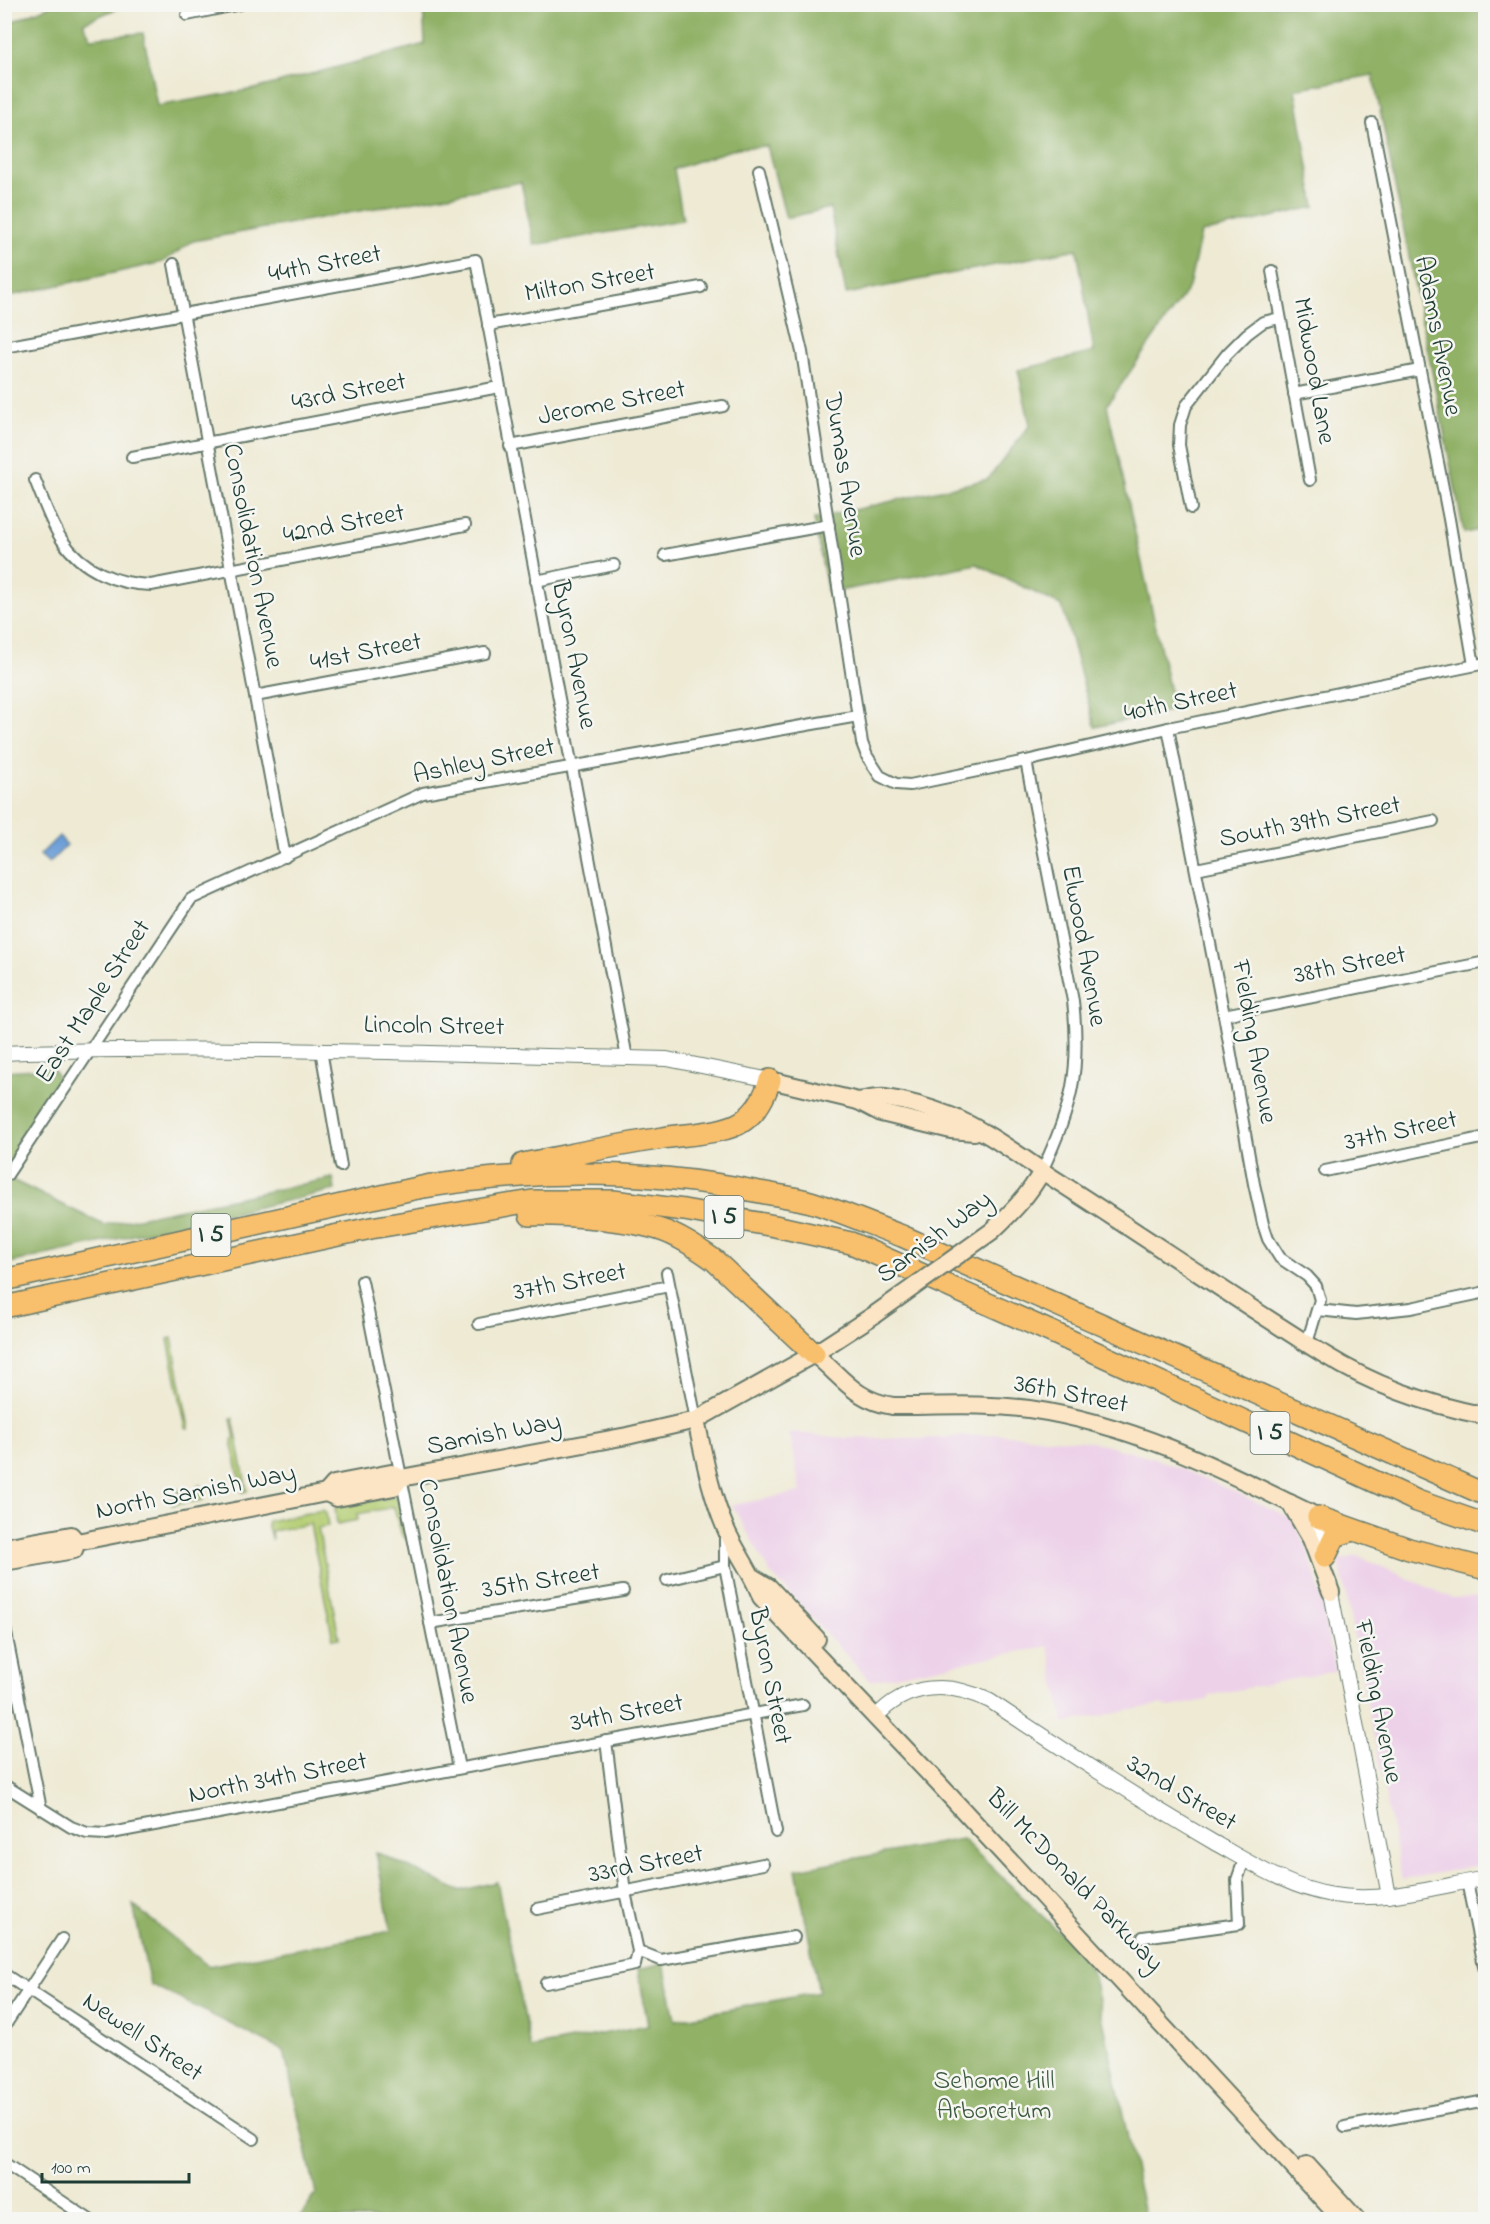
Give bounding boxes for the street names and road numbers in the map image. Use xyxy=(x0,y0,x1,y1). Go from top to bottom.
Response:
street label: 44th Street xyxy=(265,235,385,295)
street label: Adams Avenue xyxy=(1403,253,1471,420)
street label: Milton Street xyxy=(522,254,659,314)
street label: Midwood Lane xyxy=(1281,295,1345,448)
street label: 43rd Street xyxy=(288,363,410,423)
street label: Jerome Street xyxy=(535,371,689,437)
street label: Dumas Avenue xyxy=(812,389,876,560)
street label: Consolidation Avenue xyxy=(212,440,292,672)
street label: 42nd Street xyxy=(280,495,408,555)
street label: Byron Avenue xyxy=(540,576,606,733)
street label: 41st Street xyxy=(307,624,425,682)
street label: 40th Street xyxy=(1121,672,1241,734)
street label: Ashley Street xyxy=(410,728,559,796)
street label: South 39th Street xyxy=(1216,787,1404,859)
street label: Elwood Avenue xyxy=(1050,863,1116,1030)
street label: East Maple Street xyxy=(26,912,162,1092)
street label: 38th Street xyxy=(1291,936,1410,995)
street label: Fielding Avenue xyxy=(1220,956,1286,1127)
street label: Lincoln Street xyxy=(363,1007,505,1047)
street label: 37th Street xyxy=(1341,1101,1461,1162)
street label: Samish Way xyxy=(869,1182,1001,1294)
road number: I 5 xyxy=(704,1196,744,1238)
road number: I 5 xyxy=(192,1214,230,1256)
street label: 37th Street xyxy=(510,1253,630,1313)
street label: 36th Street xyxy=(1011,1365,1131,1425)
street label: Samish Way xyxy=(423,1403,565,1467)
road number: I 5 xyxy=(1250,1412,1290,1454)
street label: North Samish Way xyxy=(93,1455,299,1531)
street label: Consolidation Avenue xyxy=(407,1475,487,1707)
street label: 35th Street xyxy=(479,1554,603,1610)
street label: Byron Street xyxy=(737,1603,801,1748)
street label: Fielding Avenue xyxy=(1342,1616,1412,1787)
street label: 34th Street xyxy=(567,1684,687,1744)
street label: North 34th Street xyxy=(185,1743,371,1815)
street label: 32nd Street xyxy=(1118,1746,1244,1842)
street label: Bill McDonald Parkway xyxy=(976,1780,1172,1981)
street label: 33rd Street xyxy=(585,1835,707,1895)
street label: Newell Street xyxy=(74,1983,210,2093)

